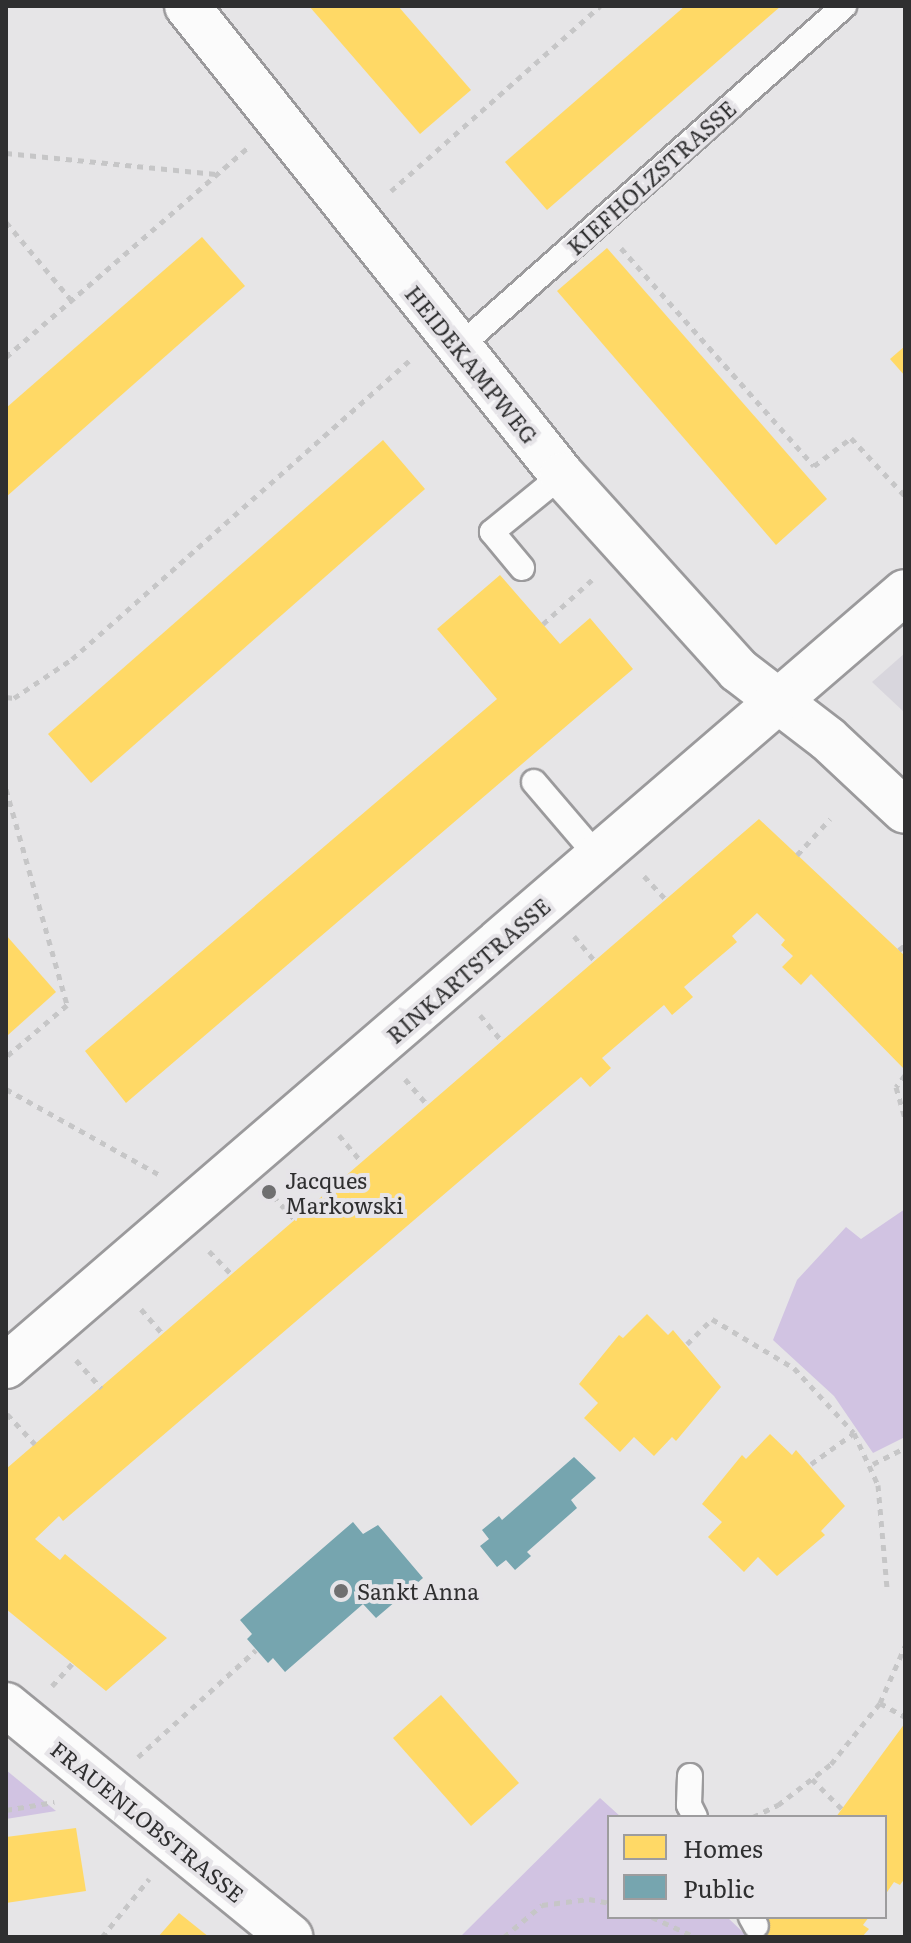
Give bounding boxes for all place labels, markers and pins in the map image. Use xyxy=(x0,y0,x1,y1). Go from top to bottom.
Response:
place label: Jacques Markowski xyxy=(285,1166,404,1218)
marker: Jacques Markowski xyxy=(260,1183,278,1201)
place label: Sankt Anna xyxy=(357,1578,479,1604)
marker: Sankt Anna xyxy=(332,1582,350,1600)

